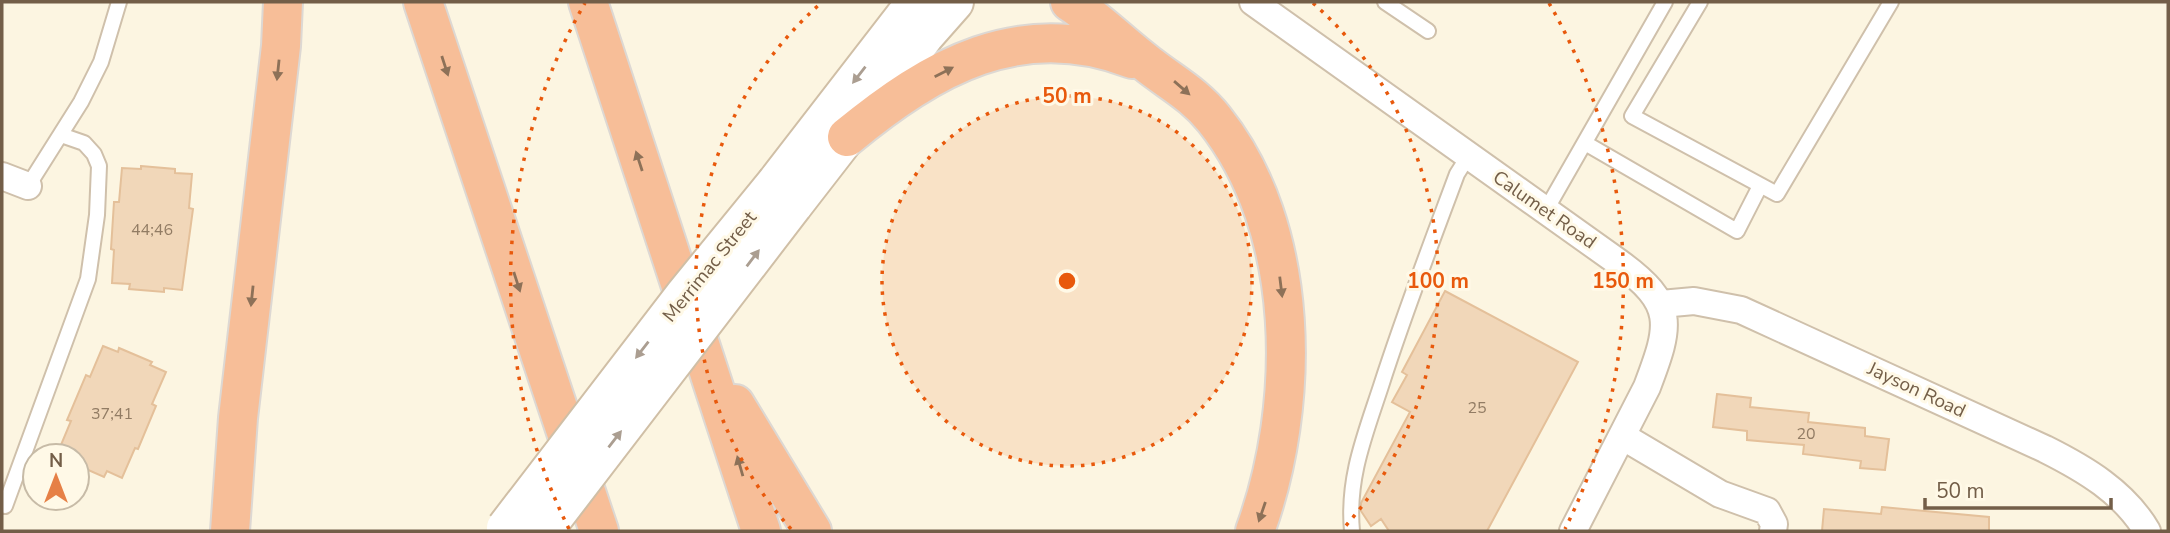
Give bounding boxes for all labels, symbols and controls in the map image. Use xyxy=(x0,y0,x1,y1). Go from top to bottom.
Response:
one-way arrow xyxy=(440,56,451,77)
one-way arrow xyxy=(272,59,283,81)
one-way arrow xyxy=(852,66,867,84)
one-way arrow xyxy=(934,66,954,77)
one-way arrow xyxy=(1173,80,1191,96)
text: 50 m xyxy=(1042,82,1092,110)
one-way arrow xyxy=(634,150,644,171)
street label: Calumet Road xyxy=(1487,164,1601,255)
street label: Merrimac Street xyxy=(657,205,763,328)
house number: 44;46 xyxy=(131,219,173,241)
one-way arrow xyxy=(746,249,760,267)
text: 100 m xyxy=(1407,267,1469,295)
text: 150 m xyxy=(1592,267,1654,295)
centre of rings xyxy=(1055,269,1079,293)
one-way arrow xyxy=(512,272,523,293)
one-way arrow xyxy=(1276,276,1287,298)
one-way arrow xyxy=(247,285,258,307)
one-way arrow xyxy=(636,341,650,359)
street label: Jayson Road xyxy=(1862,355,1970,424)
house number: 25 xyxy=(1467,397,1487,419)
house number: 37;41 xyxy=(91,403,133,425)
house number: 20 xyxy=(1796,423,1816,445)
one-way arrow xyxy=(608,431,623,449)
north arrow xyxy=(21,442,91,512)
text: N xyxy=(49,448,63,474)
one-way arrow xyxy=(735,455,745,476)
scale bar xyxy=(1925,466,2110,510)
text: 50 m xyxy=(1936,477,1985,505)
one-way arrow xyxy=(1256,501,1267,522)

